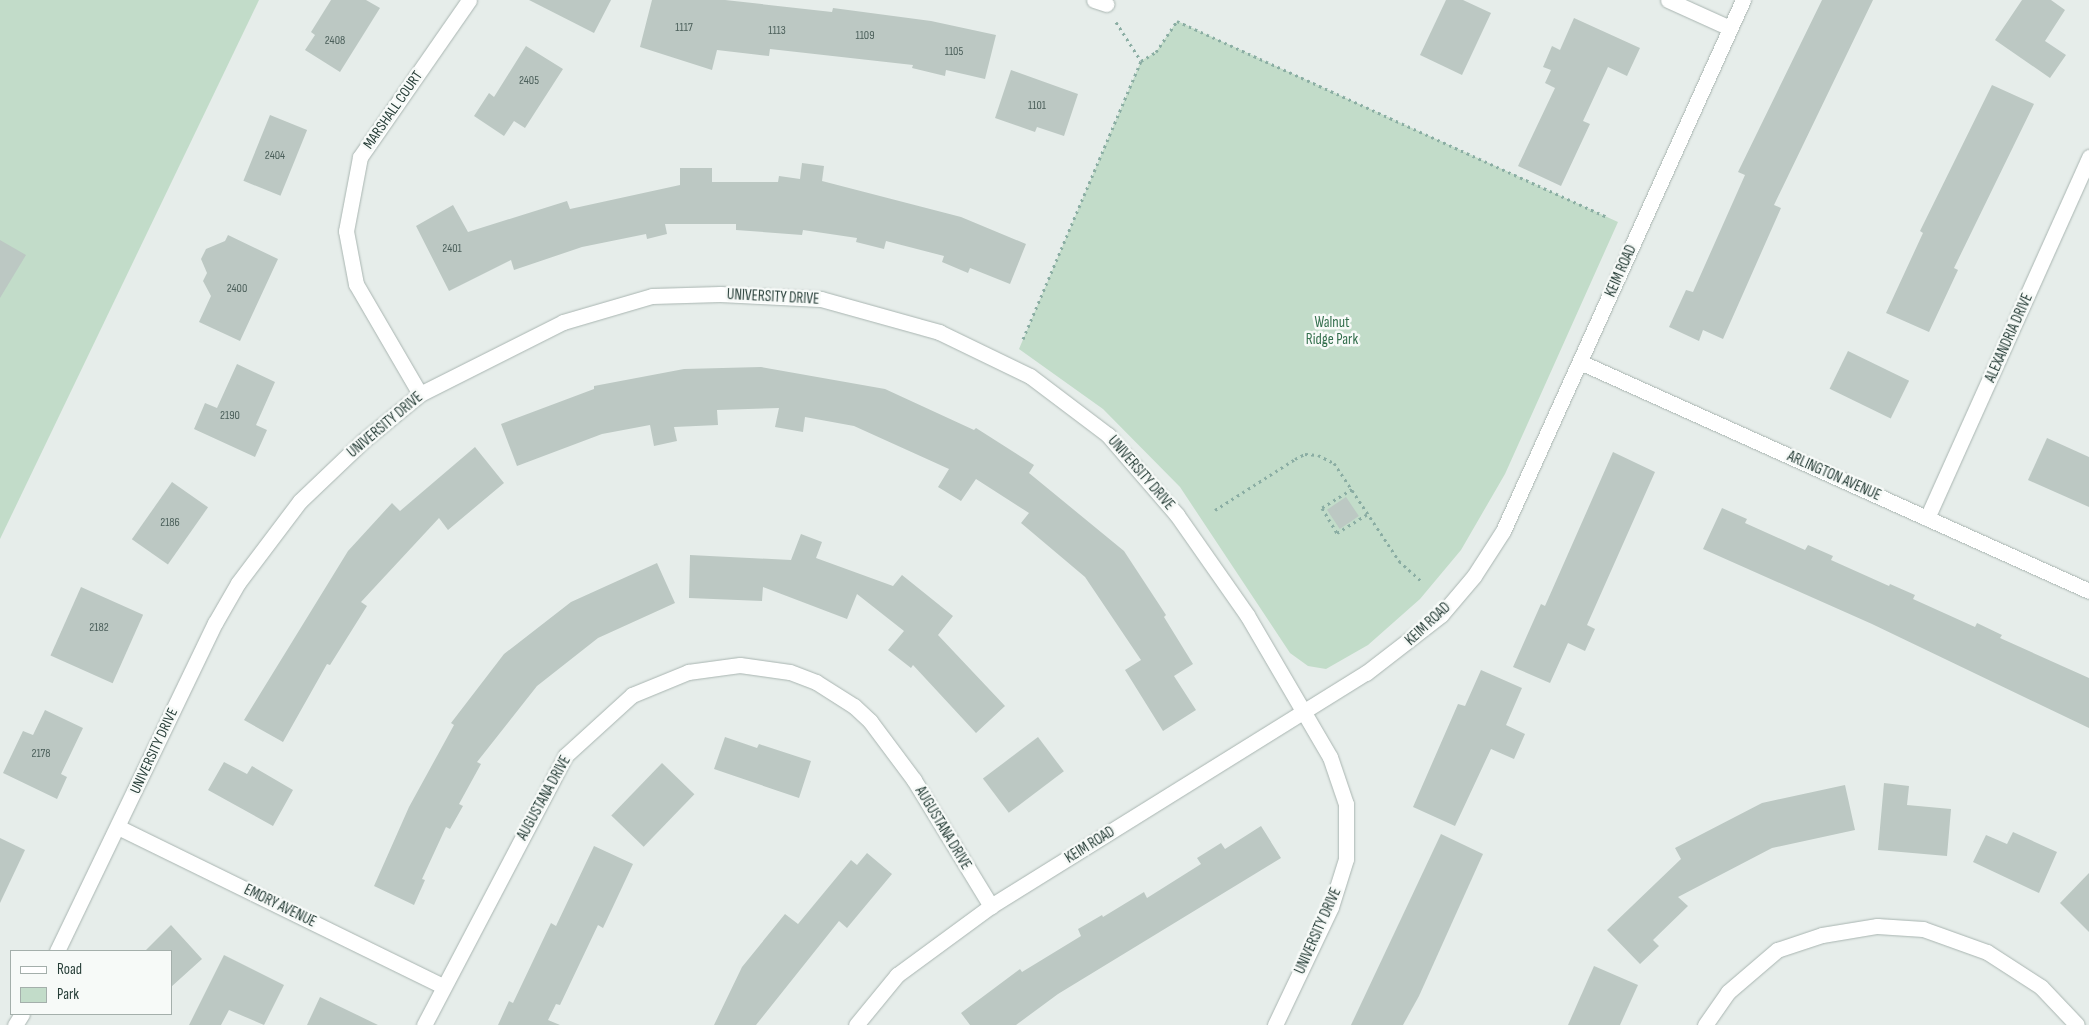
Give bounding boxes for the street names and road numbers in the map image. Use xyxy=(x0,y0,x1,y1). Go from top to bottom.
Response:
street label: MARSHALL COURT xyxy=(360,68,426,152)
street label: KEIM ROAD xyxy=(1602,242,1640,300)
street label: UNIVERSITY DRIVE xyxy=(726,286,820,308)
street label: ALEXANDRIA DRIVE xyxy=(1981,291,2037,385)
street label: UNIVERSITY DRIVE xyxy=(344,388,426,462)
street label: UNIVERSITY DRIVE xyxy=(1104,432,1178,514)
street label: ARLINGTON AVENUE xyxy=(1784,447,1884,505)
street label: KEIM ROAD xyxy=(1402,599,1454,649)
street label: UNIVERSITY DRIVE xyxy=(126,705,182,797)
street label: AUGUSTANA DRIVE xyxy=(513,753,575,843)
street label: AUGUSTANA DRIVE xyxy=(911,783,975,873)
street label: KEIM ROAD xyxy=(1062,823,1118,867)
street label: EMORY AVENUE xyxy=(241,881,319,931)
street label: UNIVERSITY DRIVE xyxy=(1291,885,1345,977)

